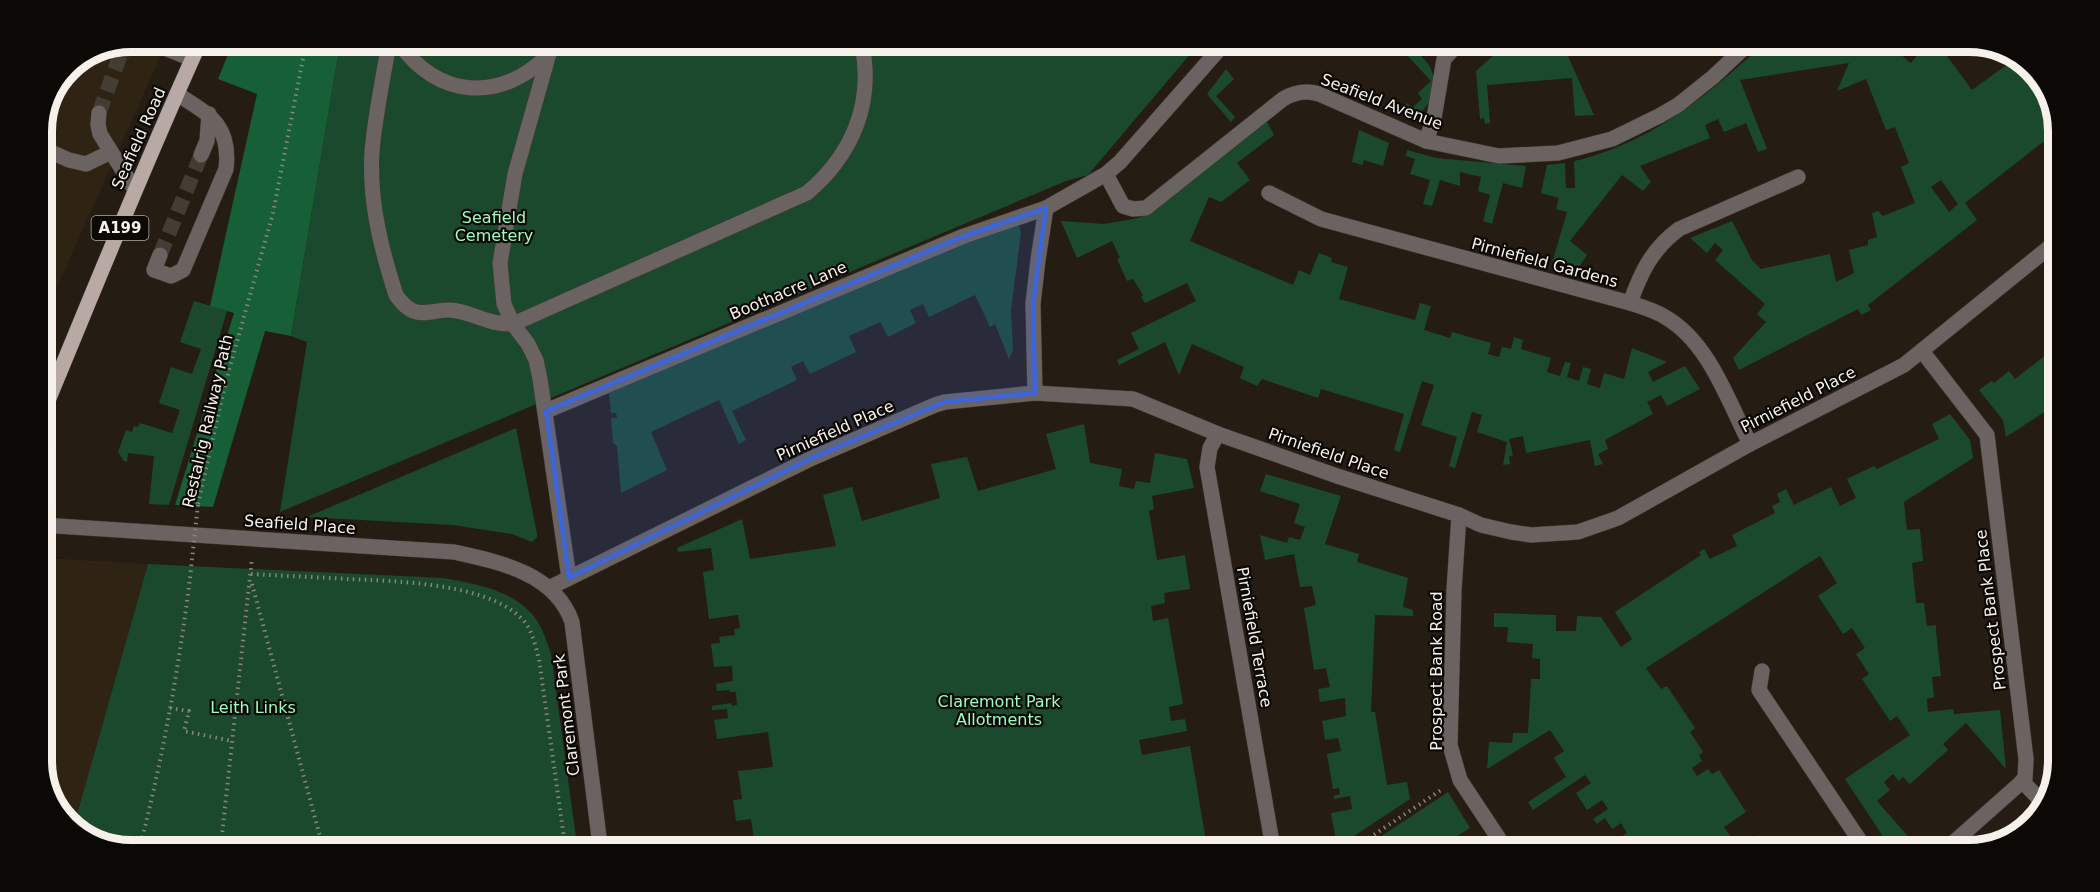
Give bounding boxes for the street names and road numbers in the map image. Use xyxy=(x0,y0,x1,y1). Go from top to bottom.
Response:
street label: Seafield Avenue xyxy=(1318,70,1445,133)
street label: Seafield Road xyxy=(107,84,169,192)
road number: A199 xyxy=(92,216,148,240)
street label: Pirniefield Gardens xyxy=(1469,234,1620,291)
street label: Boothacre Lane xyxy=(727,257,850,324)
street label: Restalrig Railway Path xyxy=(178,333,237,510)
street label: Pirniefield Place xyxy=(1738,362,1859,437)
street label: Pirniefield Place xyxy=(774,396,897,465)
street label: Pirniefield Place xyxy=(1266,424,1392,483)
street label: Seafield Place xyxy=(243,511,356,538)
street label: Prospect Bank Place xyxy=(1971,529,2010,691)
street label: Pirniefield Terrace xyxy=(1233,565,1276,709)
street label: Prospect Bank Road xyxy=(1427,591,1446,751)
street label: Claremont Park xyxy=(549,652,583,777)

